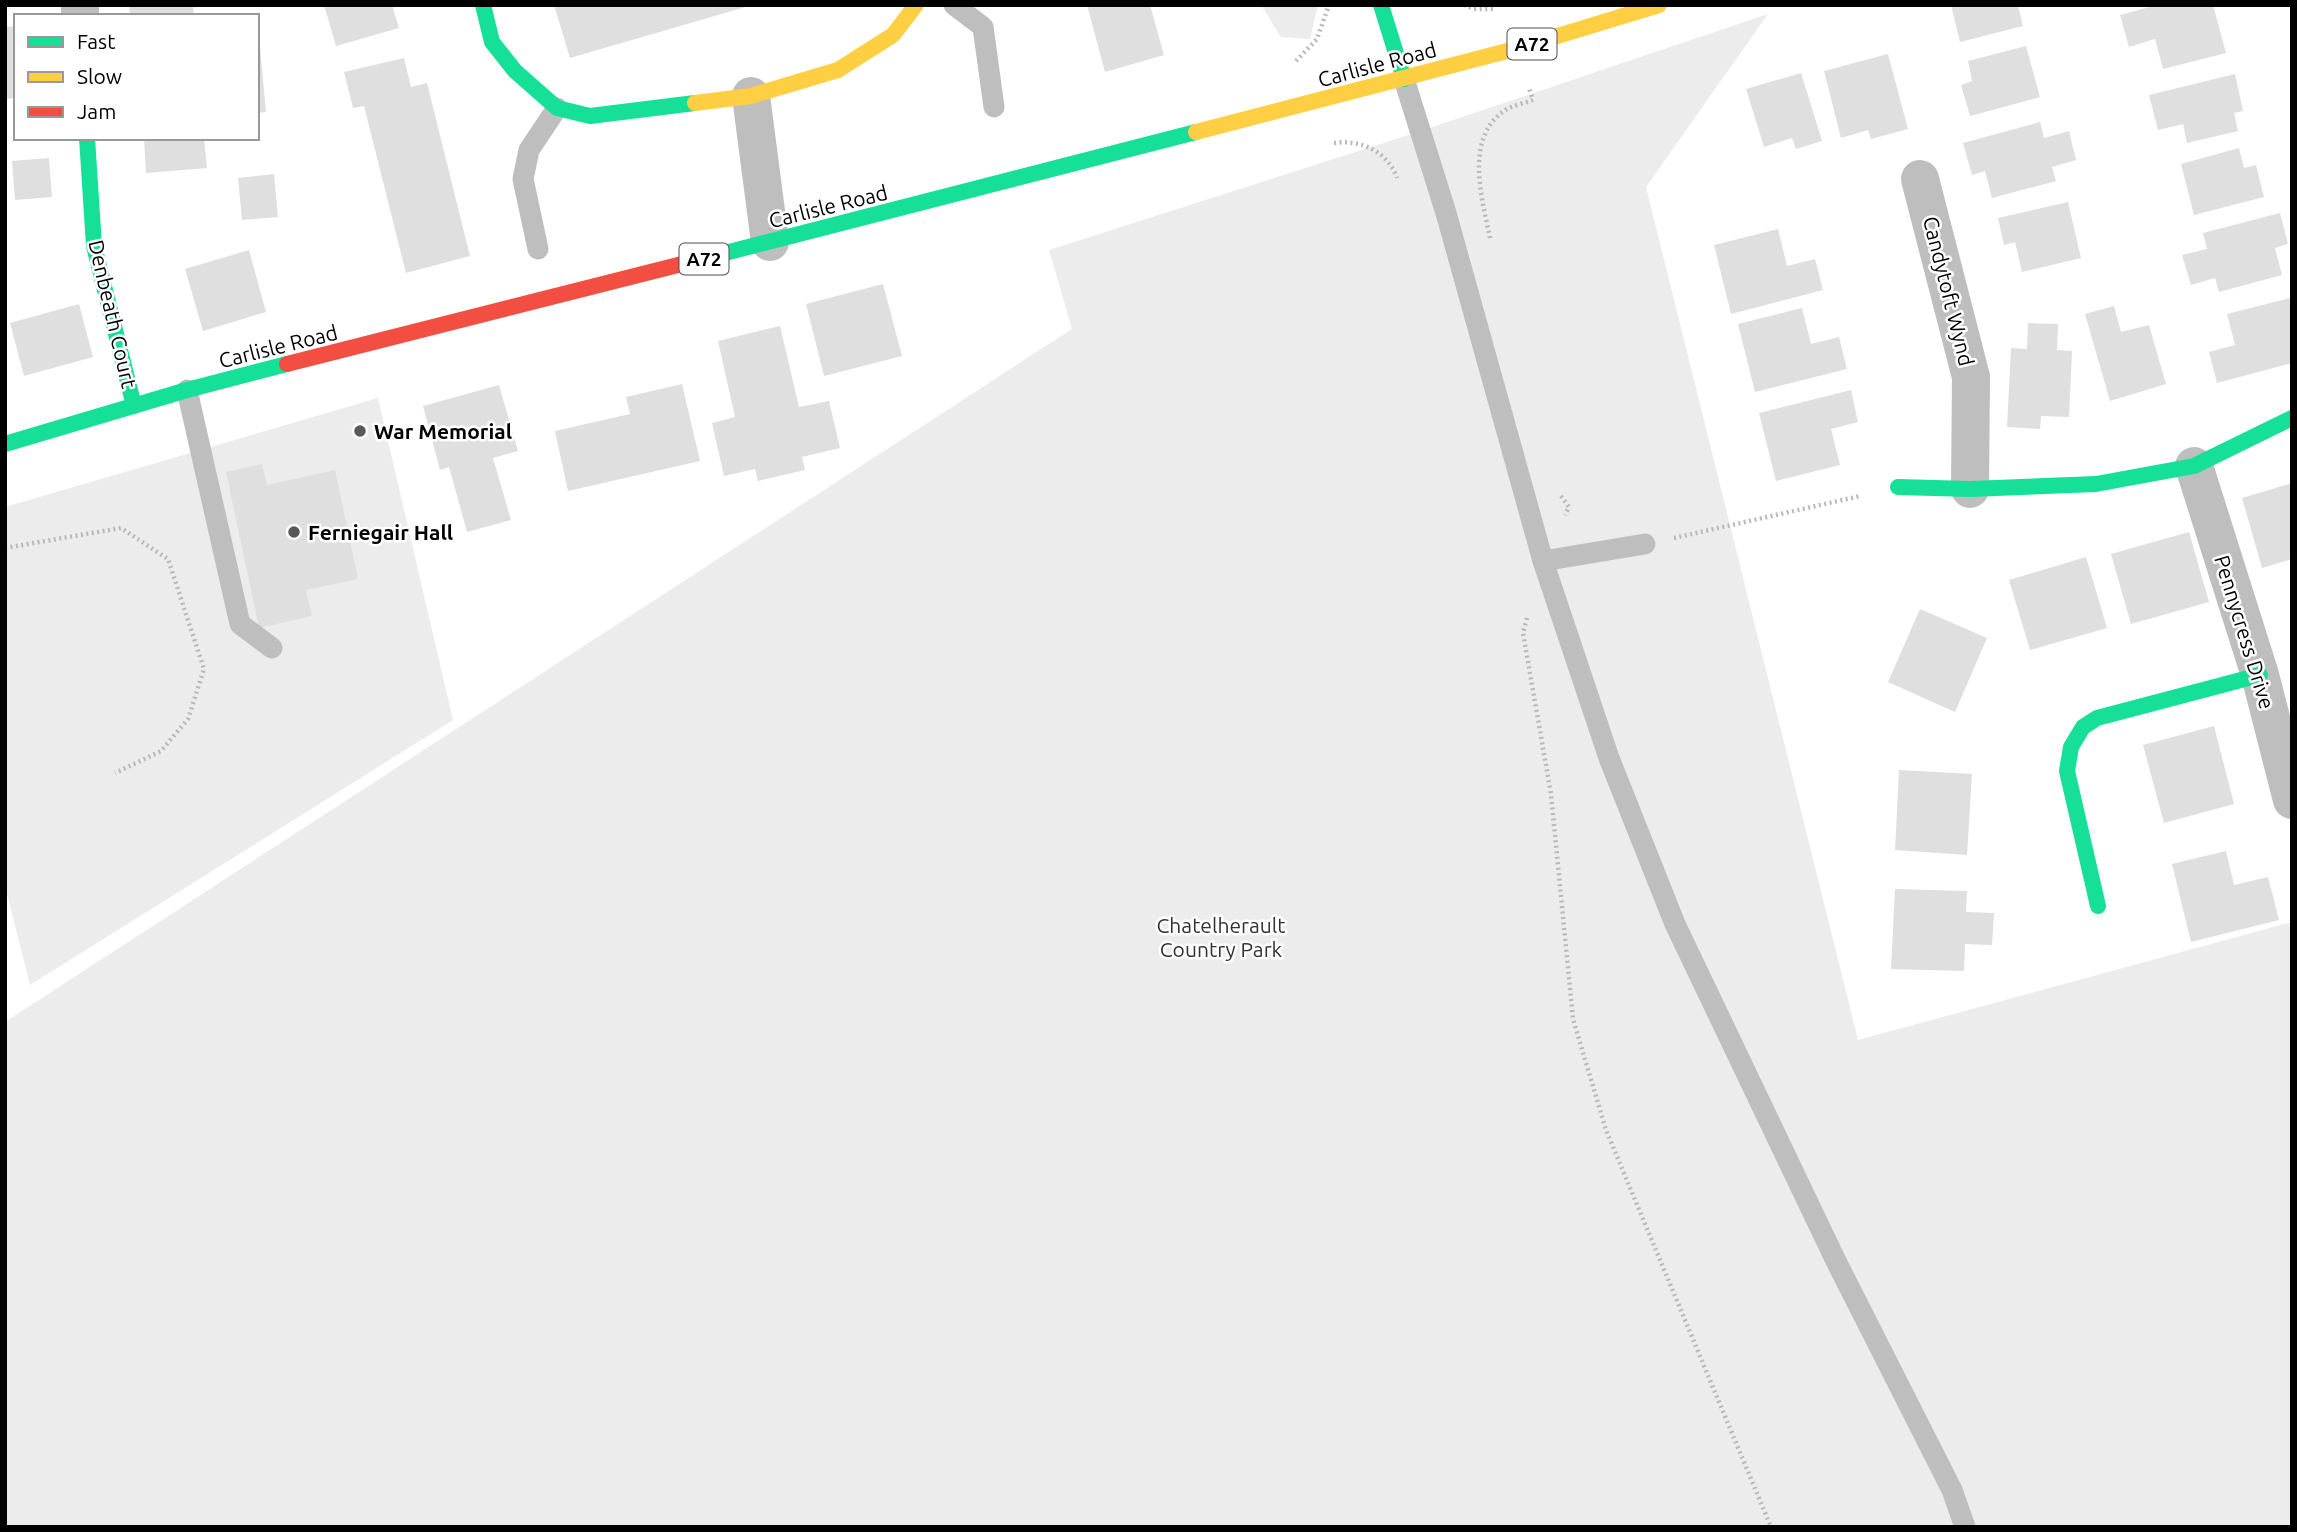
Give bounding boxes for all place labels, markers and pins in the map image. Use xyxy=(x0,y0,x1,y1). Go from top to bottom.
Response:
place label: War Memorial xyxy=(374,419,512,443)
marker: War Memorial xyxy=(352,423,368,439)
place label: Ferniegair Hall xyxy=(308,520,453,544)
marker: Ferniegair Hall xyxy=(286,524,302,540)

